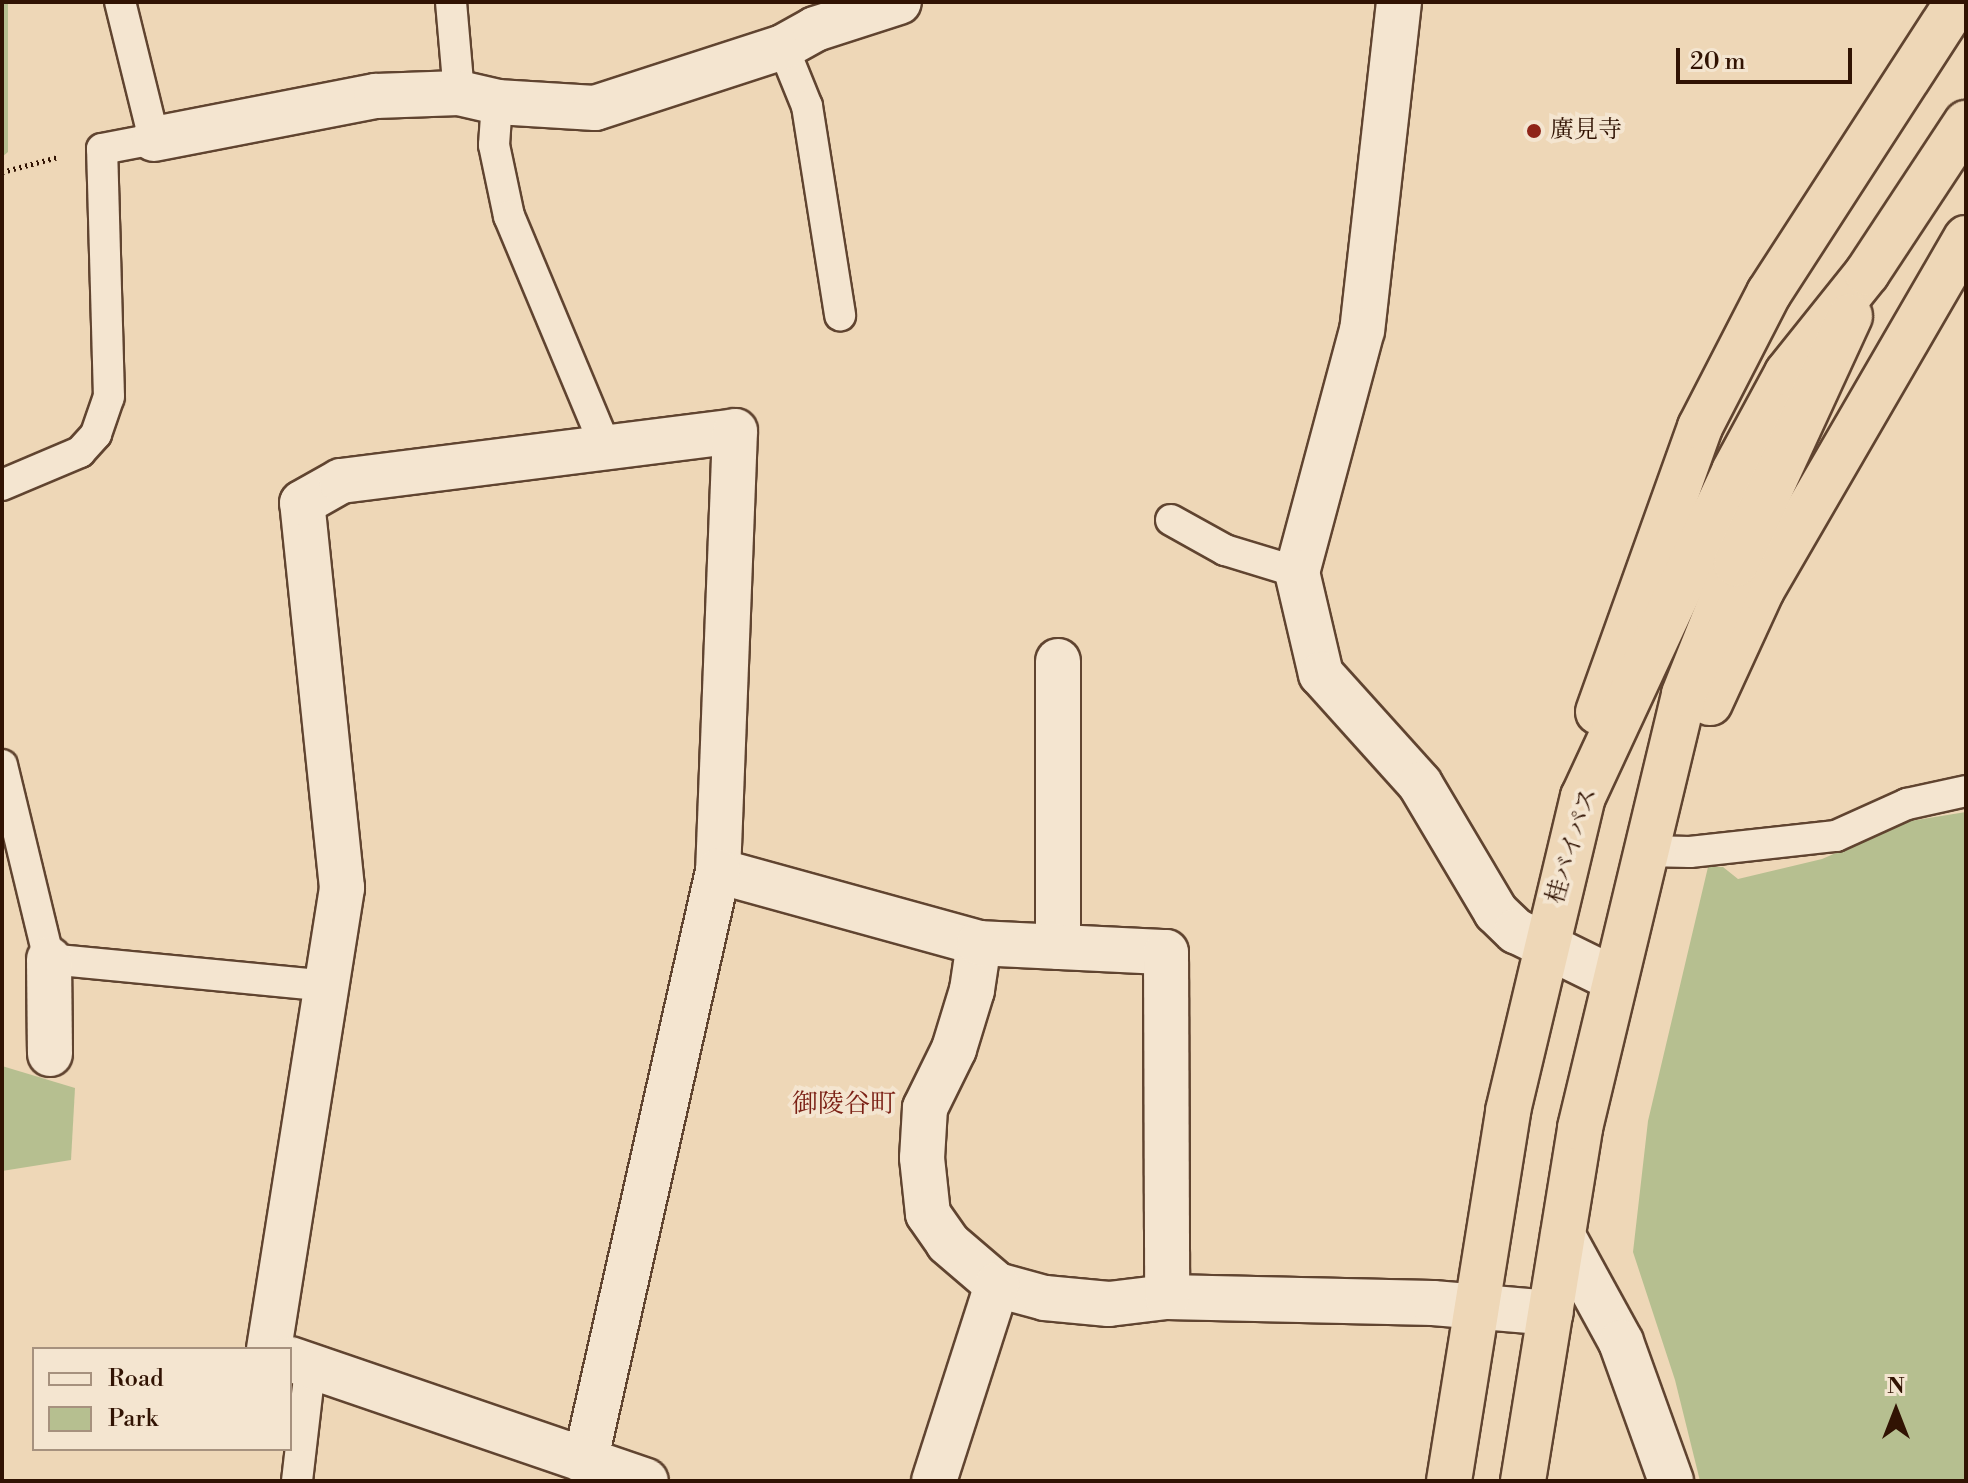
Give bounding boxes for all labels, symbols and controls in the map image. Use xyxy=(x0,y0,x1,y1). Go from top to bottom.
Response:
scale bar xyxy=(1680,32,1856,82)
text: 20 m xyxy=(1690,47,1746,77)
place label: 廣見寺 xyxy=(1550,117,1622,145)
marker: 廣見寺 xyxy=(1525,122,1543,140)
street label: 桂バイパス xyxy=(1542,784,1604,908)
district label: 御陵谷町 xyxy=(792,1089,896,1121)
legend xyxy=(32,1347,292,1451)
text: Road xyxy=(108,1364,164,1394)
north arrow xyxy=(1856,1371,1936,1451)
text: N xyxy=(1887,1373,1905,1400)
text: Park xyxy=(108,1404,158,1434)

